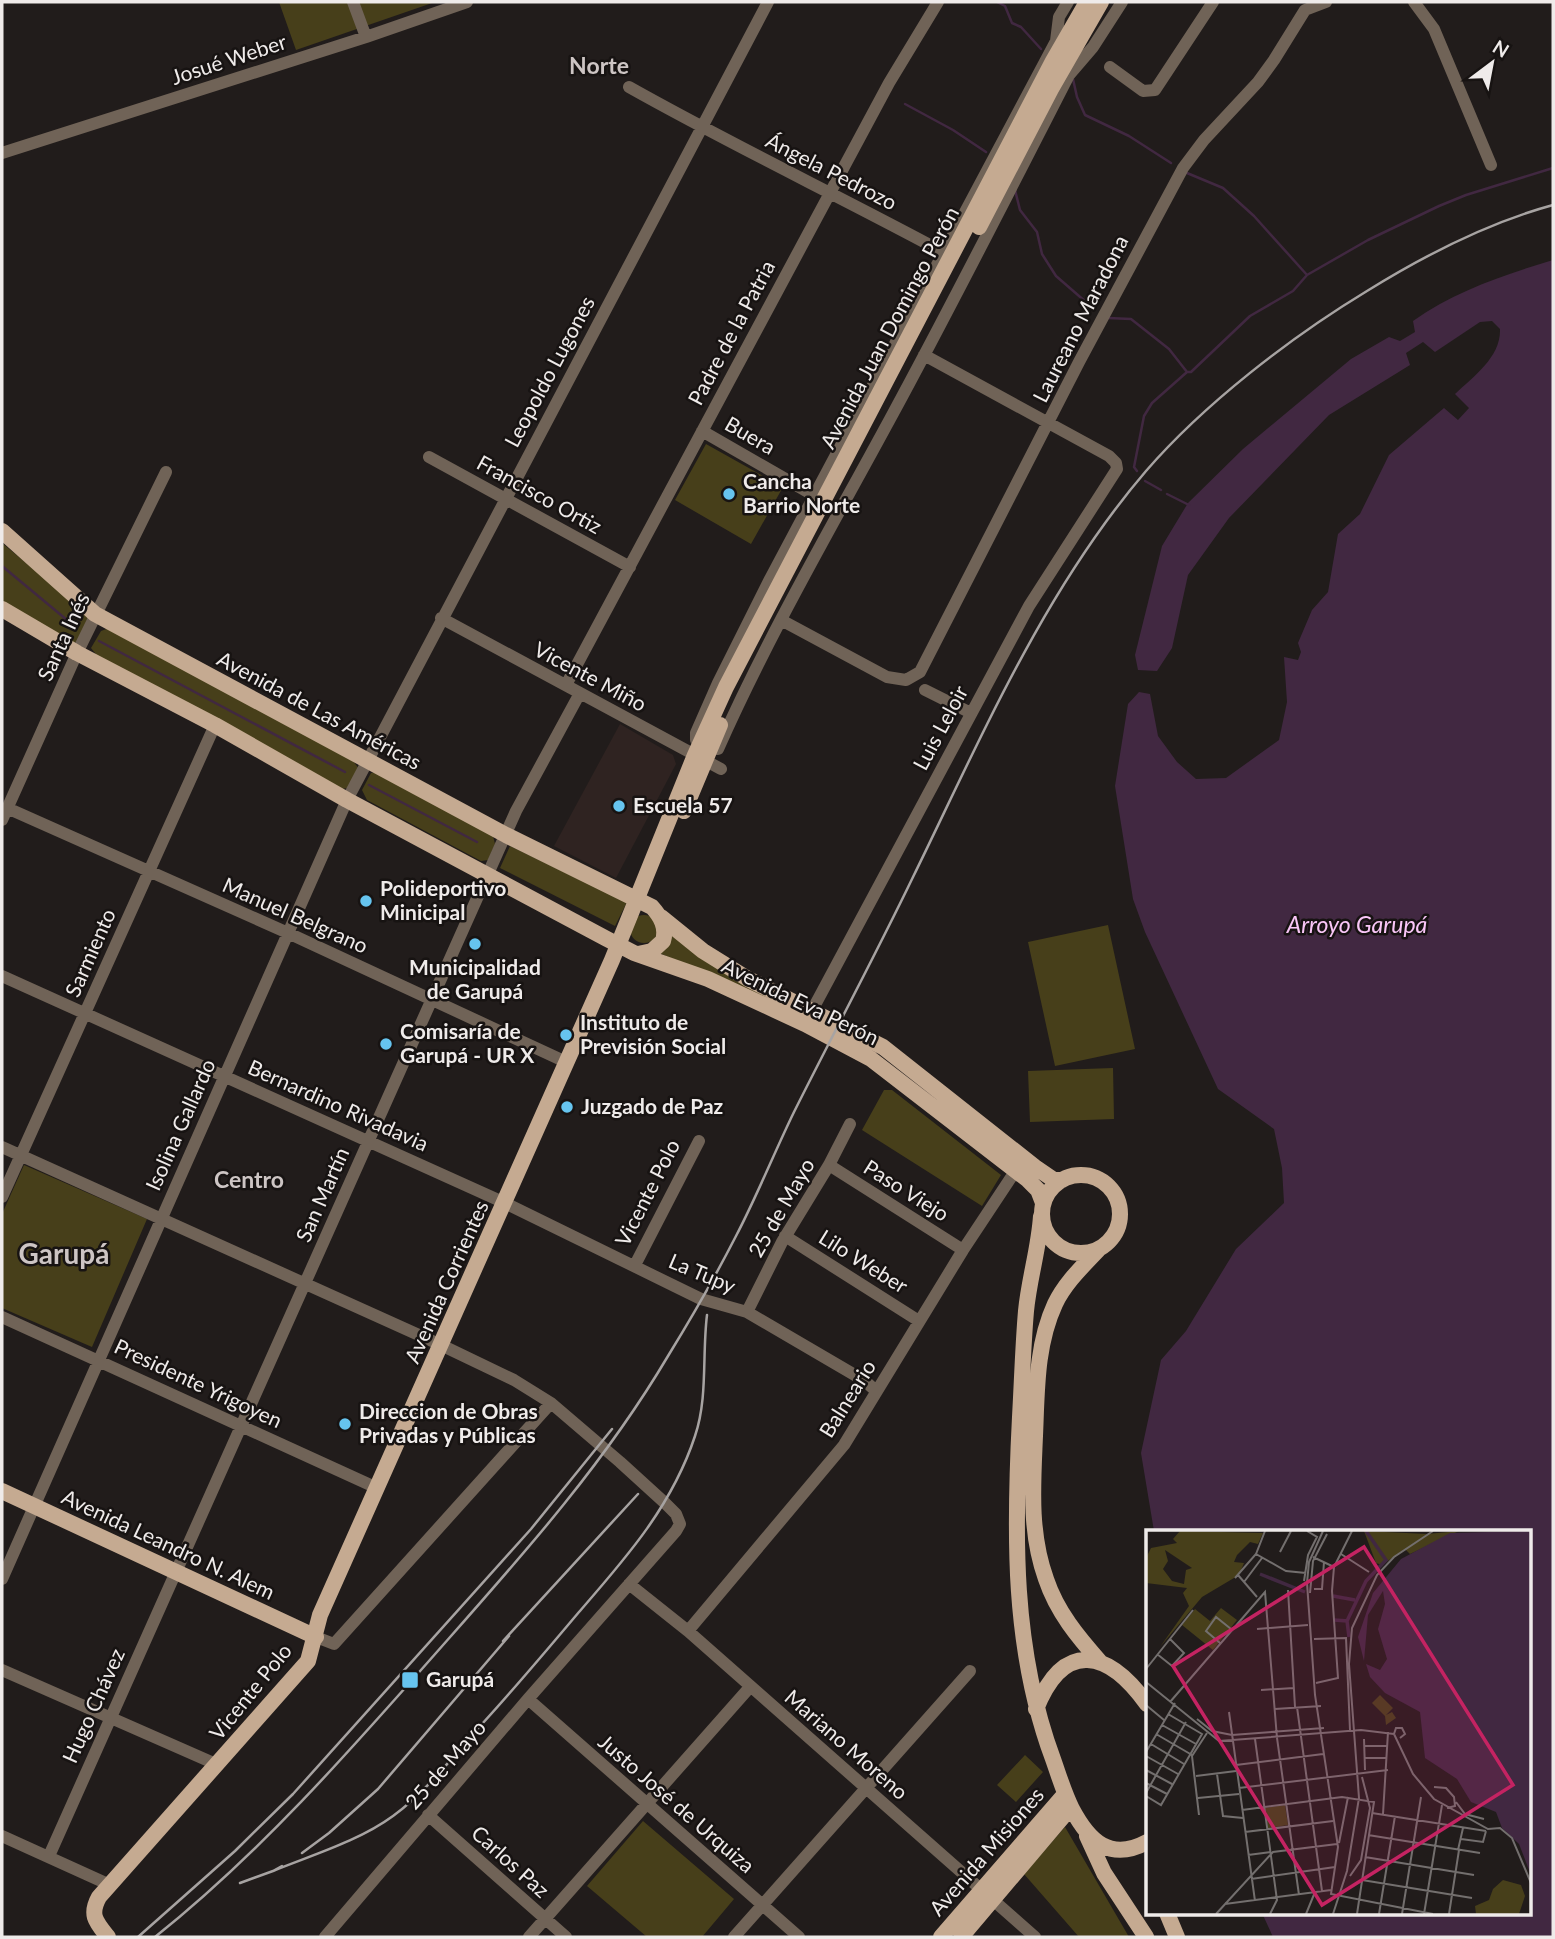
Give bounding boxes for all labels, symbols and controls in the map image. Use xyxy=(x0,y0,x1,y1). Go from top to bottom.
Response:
street label: Josué Weber xyxy=(168,28,290,89)
north arrow xyxy=(1457,28,1527,98)
text: N xyxy=(1489,35,1514,62)
district label: Norte xyxy=(569,51,629,79)
street label: Ángela Pedrozo xyxy=(762,127,901,214)
street label: Avenida Juan Domingo Perón xyxy=(814,202,963,453)
street label: Laureano Maradona xyxy=(1027,231,1133,406)
street label: Padre de la Patria xyxy=(682,256,779,409)
street label: Leopoldo Lugones xyxy=(498,292,599,451)
street label: Buera xyxy=(721,410,780,459)
street label: Francisco Ortiz xyxy=(473,449,606,538)
place label: Cancha Barrio Norte xyxy=(743,468,860,517)
marker: Cancha Barrio Norte xyxy=(721,486,737,502)
street label: Santa Inés xyxy=(31,588,94,684)
street label: Vicente Miño xyxy=(530,636,651,716)
street label: Avenida de Las Américas xyxy=(213,645,426,774)
street label: Luis Leloir xyxy=(907,680,972,774)
place label: Escuela 57 xyxy=(633,792,733,817)
marker: Escuela 57 xyxy=(611,798,627,814)
street label: Manuel Belgrano xyxy=(219,871,372,958)
place label: Polideportivo Minicipal xyxy=(380,875,506,924)
marker: Polideportivo Minicipal xyxy=(358,893,374,909)
street label: Sarmiento xyxy=(59,904,120,1000)
water label: Arroyo Garupá xyxy=(1286,910,1428,938)
marker: Municipalidad de Garupá xyxy=(467,936,483,952)
street label: Avenida Eva Perón xyxy=(718,952,883,1049)
place label: Municipalidad de Garupá xyxy=(409,954,541,1003)
place label: Instituto de Previsión Social xyxy=(580,1009,726,1058)
place label: Comisaría de Garupá - UR X xyxy=(400,1018,535,1067)
marker: Instituto de Previsión Social xyxy=(558,1027,574,1043)
marker: Comisaría de Garupá - UR X xyxy=(378,1036,394,1052)
street label: Bernardino Rivadavia xyxy=(245,1054,433,1156)
street label: Isolina Gallardo xyxy=(140,1055,220,1194)
place label: Juzgado de Paz xyxy=(581,1093,724,1118)
marker: Juzgado de Paz xyxy=(559,1099,575,1115)
street label: Vicente Polo xyxy=(609,1135,684,1250)
street label: San Martín xyxy=(290,1143,354,1245)
street label: 25 de Mayo xyxy=(742,1153,819,1261)
street label: Paso Viejo xyxy=(860,1154,954,1226)
district label: Centro xyxy=(214,1165,284,1193)
street label: Avenida Corrientes xyxy=(398,1196,493,1367)
street label: Lilo Weber xyxy=(815,1224,913,1298)
district label: Garupá xyxy=(19,1236,109,1270)
street label: La Tupy xyxy=(665,1247,740,1298)
street label: Presidente Yrigoyen xyxy=(111,1333,286,1432)
street label: Balneario xyxy=(813,1355,880,1442)
place label: Direccion de Obras Privadas y Públicas xyxy=(359,1398,538,1447)
marker: Direccion de Obras Privadas y Públicas xyxy=(337,1416,353,1432)
street label: Avenida Leandro N. Alem xyxy=(58,1483,279,1604)
inset map xyxy=(1146,1530,1530,1914)
street label: Vicente Polo xyxy=(203,1638,296,1744)
street label: Hugo Chávez xyxy=(56,1644,129,1767)
place label: Garupá xyxy=(426,1666,494,1691)
marker: Garupá xyxy=(400,1670,420,1690)
street label: Mariano Moreno xyxy=(780,1684,914,1804)
street label: 25 de Mayo xyxy=(399,1714,490,1814)
street label: Justo José de Urquiza xyxy=(594,1728,760,1877)
street label: Avenida Misiones xyxy=(923,1782,1048,1920)
street label: Carlos Paz xyxy=(467,1820,555,1902)

